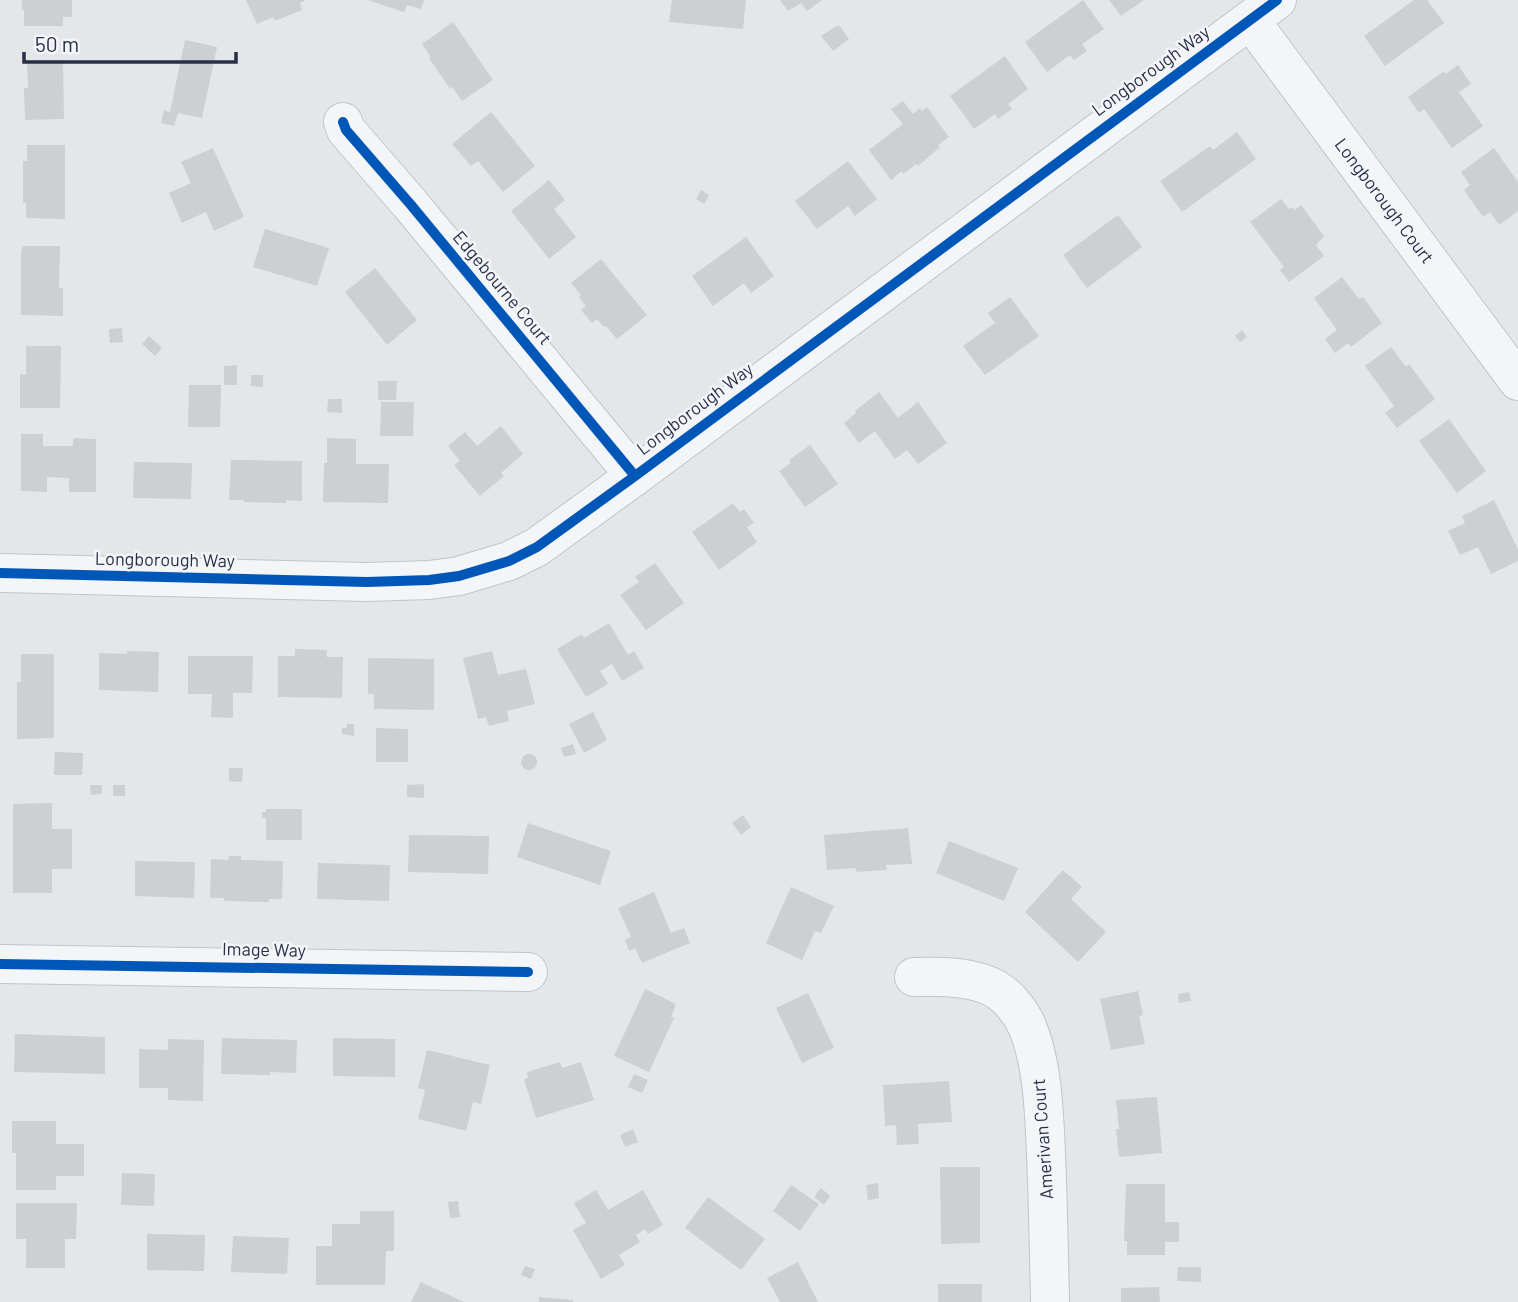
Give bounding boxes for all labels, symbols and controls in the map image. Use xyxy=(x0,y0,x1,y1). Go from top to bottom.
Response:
street label: Longborough Way xyxy=(1087,20,1214,120)
scale bar xyxy=(24,21,236,65)
text: 50 m xyxy=(35,31,79,56)
street label: Longborough Court xyxy=(1330,133,1439,267)
street label: Edgebourne Court xyxy=(449,226,557,349)
street label: Longborough Way xyxy=(632,357,757,459)
street label: Longborough Way xyxy=(95,547,235,571)
street label: Image Way xyxy=(222,937,306,961)
street label: Amerivan Court xyxy=(1027,1078,1057,1200)

